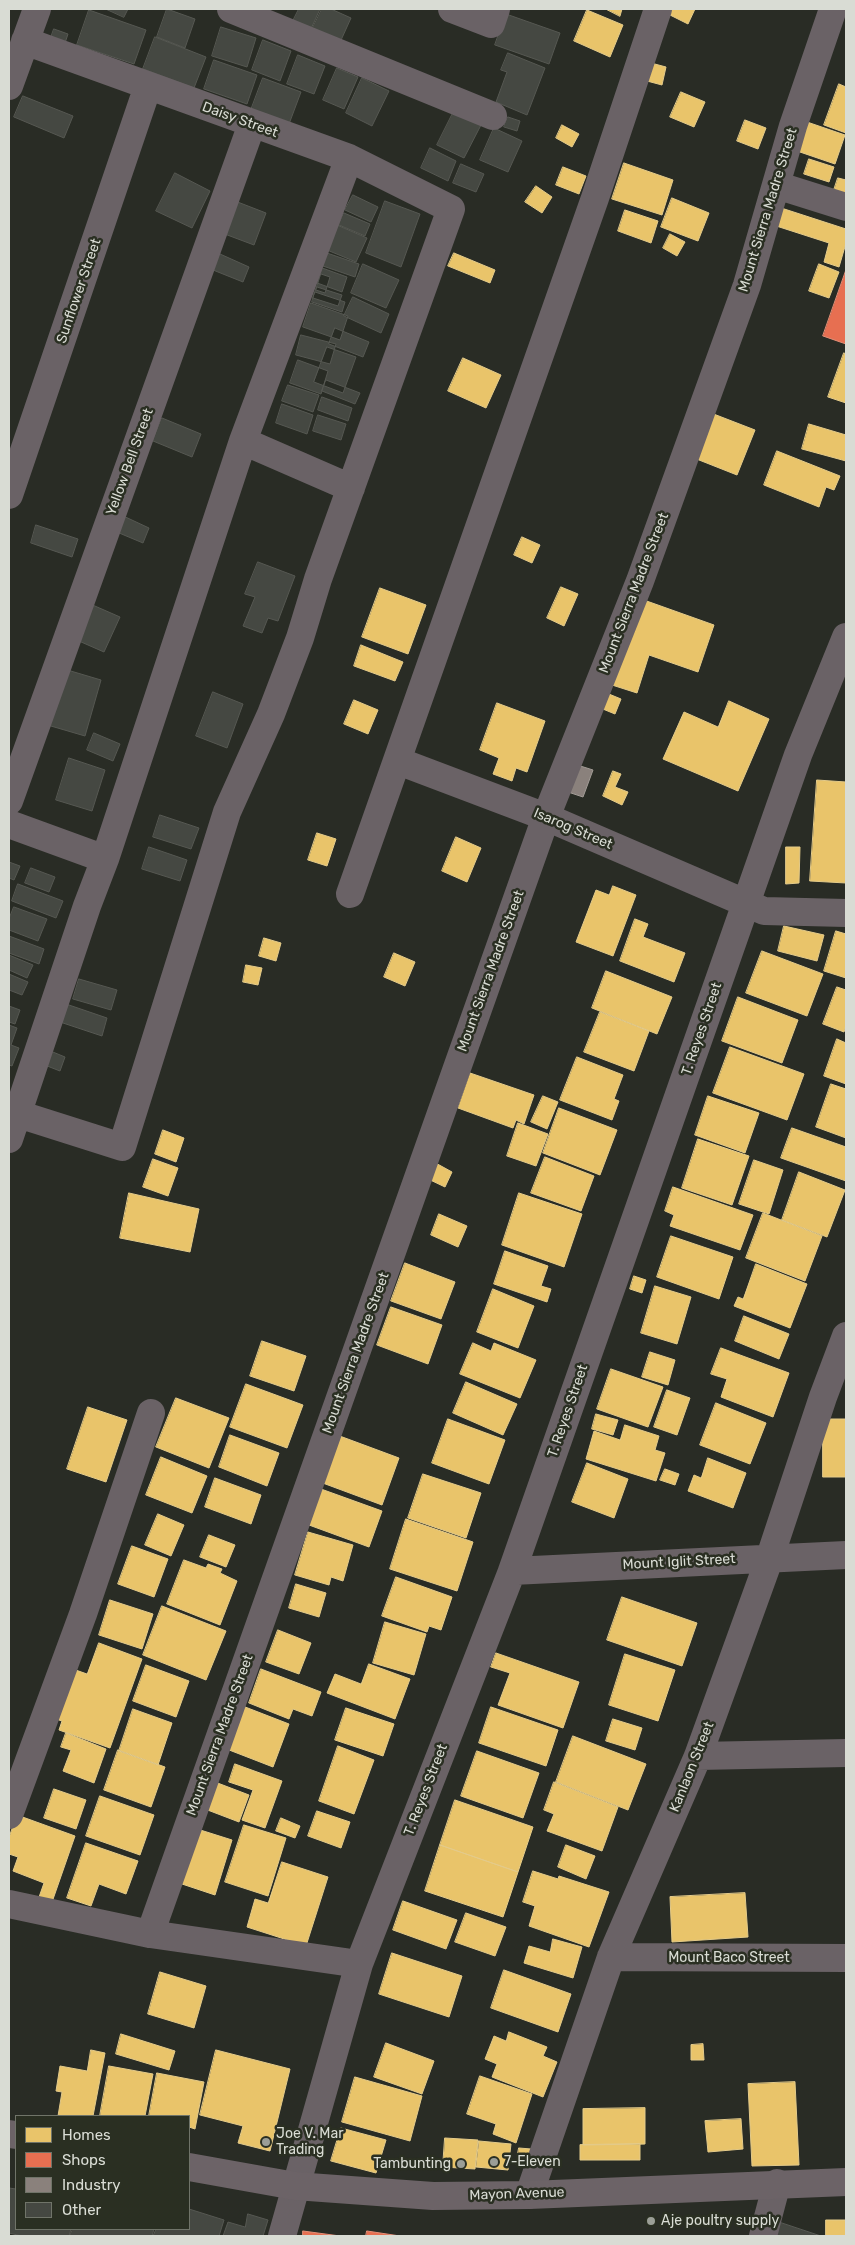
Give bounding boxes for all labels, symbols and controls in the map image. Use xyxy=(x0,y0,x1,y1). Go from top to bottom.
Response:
street label: Daisy Street xyxy=(200,99,280,141)
street label: Mount Sierra Madre Street xyxy=(735,126,801,294)
street label: Sunflower Street xyxy=(53,236,105,346)
street label: Yellow Bell Street xyxy=(103,406,157,518)
street label: Mount Sierra Madre Street xyxy=(596,510,672,676)
street label: Isarog Street xyxy=(531,805,615,853)
street label: Mount Sierra Madre Street xyxy=(454,888,528,1054)
street label: T. Reyes Street xyxy=(678,980,726,1078)
street label: Mount Sierra Madre Street xyxy=(319,1270,393,1436)
street label: T. Reyes Street xyxy=(544,1362,592,1460)
street label: Mount Iglit Street xyxy=(622,1551,736,1573)
street label: Mount Sierra Madre Street xyxy=(183,1652,257,1818)
street label: Kanlaon Street xyxy=(666,1719,718,1815)
street label: T. Reyes Street xyxy=(401,1742,451,1838)
street label: Mount Baco Street xyxy=(668,1950,790,1966)
legend xyxy=(15,2115,190,2230)
text: Homes xyxy=(62,2126,111,2144)
place label: Joe V. Mar Trading xyxy=(276,2126,344,2158)
marker: Joe V. Mar Trading xyxy=(260,2136,272,2148)
text: Shops xyxy=(62,2151,106,2169)
place label: 7-Eleven xyxy=(504,2154,561,2170)
place label: Tambunting xyxy=(373,2156,451,2172)
marker: 7-Eleven xyxy=(488,2156,500,2168)
marker: Tambunting xyxy=(455,2158,467,2170)
text: Industry xyxy=(62,2176,121,2194)
street label: Mayon Avenue xyxy=(469,2184,565,2204)
text: Other xyxy=(62,2201,101,2219)
place label: Aje poultry supply xyxy=(661,2213,779,2229)
marker: Aje poultry supply xyxy=(645,2215,657,2227)

